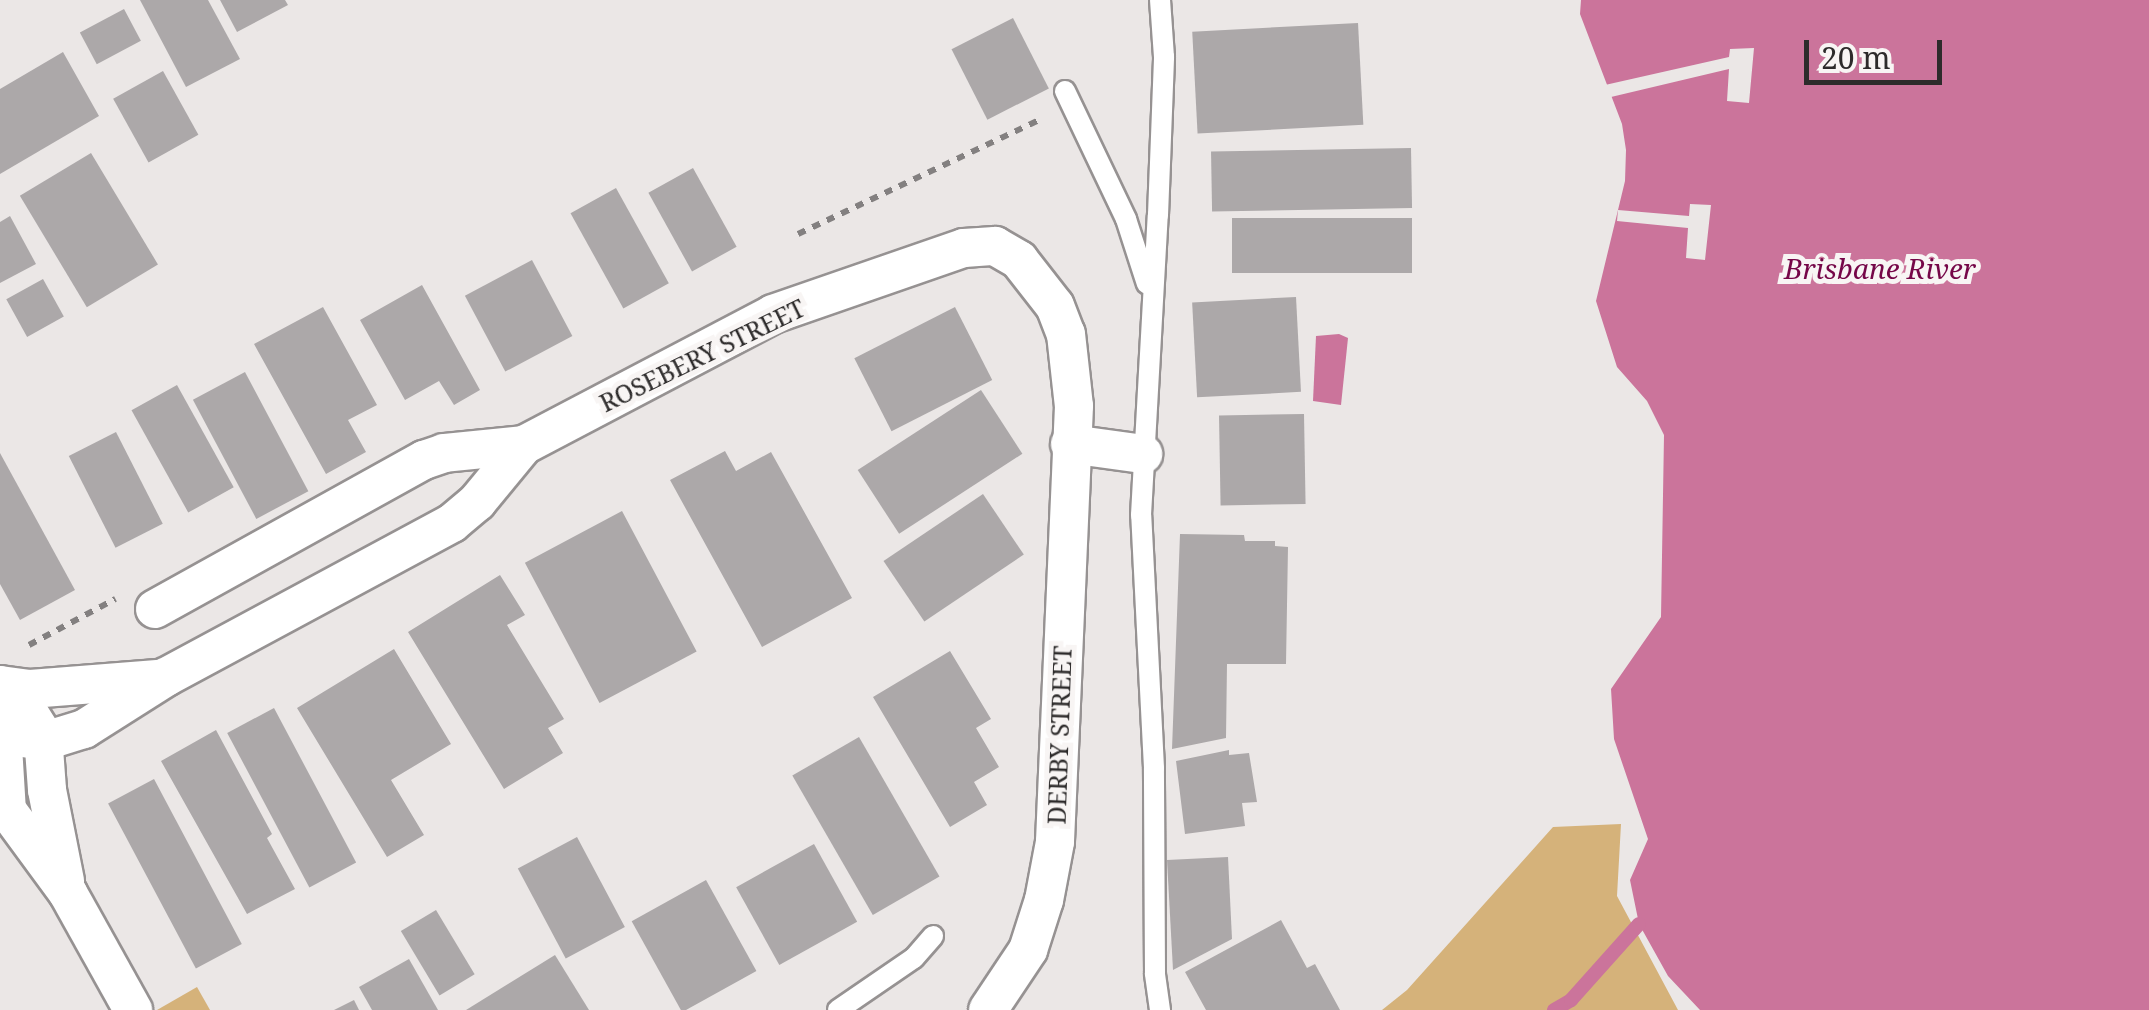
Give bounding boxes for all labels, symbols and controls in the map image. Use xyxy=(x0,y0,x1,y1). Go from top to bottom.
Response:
scale bar xyxy=(1809,20,1946,82)
text: 20 m xyxy=(1821,37,1891,78)
water label: Brisbane River xyxy=(1784,251,1976,285)
street label: ROSEBERY STREET xyxy=(594,292,810,418)
street label: DERBY STREET xyxy=(1041,645,1077,825)

